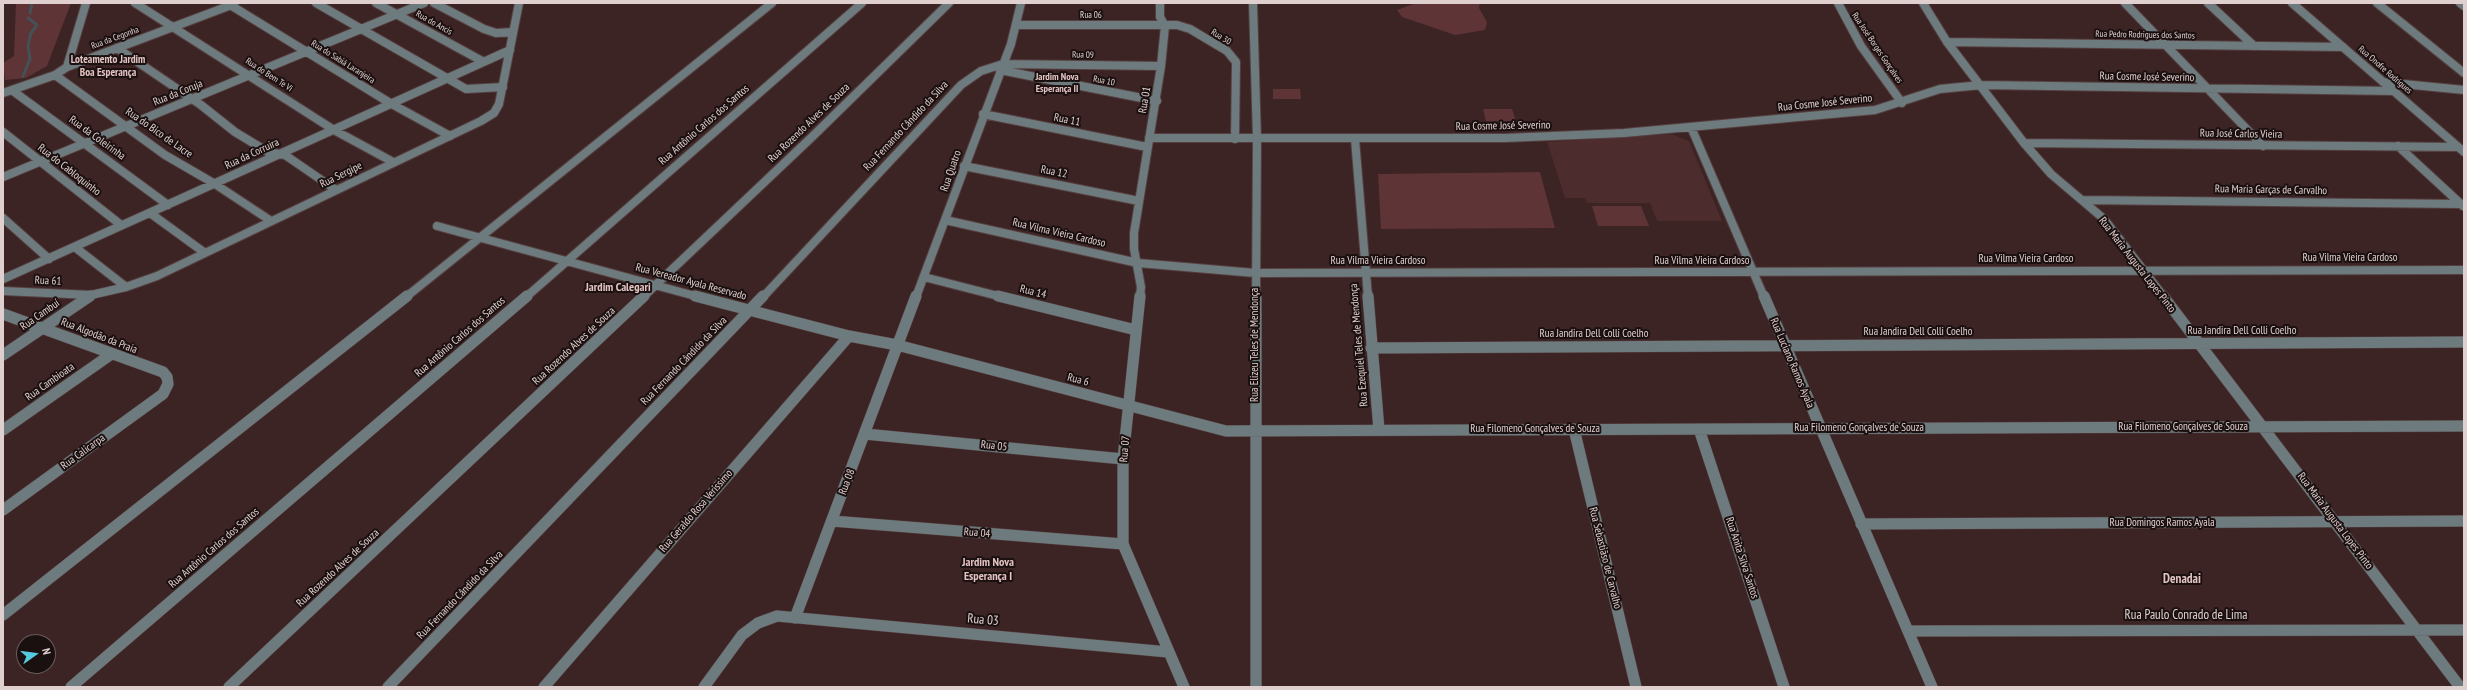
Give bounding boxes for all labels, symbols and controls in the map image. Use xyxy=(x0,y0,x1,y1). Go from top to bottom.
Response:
street label: Rua do Ancis xyxy=(414,9,454,37)
street label: Rua 06 xyxy=(1080,10,1102,20)
street label: Rua José Borges Gonçalves xyxy=(1849,11,1905,85)
street label: Rua da Cegonha xyxy=(90,24,140,52)
street label: Rua 30 xyxy=(1209,27,1233,47)
street label: Rua Pedro Rodrigues dos Santos xyxy=(2095,29,2195,41)
street label: Rua do Sabiá Laranjeira xyxy=(309,38,377,86)
street label: Rua Onofre Rodrigues xyxy=(2356,44,2414,96)
street label: Rua 09 xyxy=(1072,49,1094,61)
district label: Loteamento Jardim Boa Esperança xyxy=(71,53,145,79)
street label: Rua do Bem Te Vi xyxy=(243,56,295,94)
street label: Rua Cosme José Severino xyxy=(2099,70,2195,84)
district label: Jardim Nova Esperança II xyxy=(1035,71,1079,94)
street label: Rua 10 xyxy=(1092,74,1116,88)
street label: Rua da Coruja xyxy=(151,77,205,109)
street label: Rua Fernando Cândido da Silva xyxy=(861,78,951,174)
street label: Rua Rozendo Alves de Souza xyxy=(766,81,852,165)
street label: Rua Antônio Carlos dos Santos xyxy=(656,82,752,168)
street label: Rua 01 xyxy=(1136,86,1154,114)
street label: Rua Cosme José Severino xyxy=(1777,91,1873,115)
street label: Rua do Bico de Lacre xyxy=(123,105,195,161)
street label: Rua 11 xyxy=(1053,111,1081,129)
street label: Rua da Coleirinha xyxy=(66,113,128,163)
street label: Rua Cosme José Severino xyxy=(1455,119,1551,133)
street label: Rua José Carlos Vieira xyxy=(2200,127,2282,141)
street label: Rua da Corruira xyxy=(223,136,281,172)
street label: Rua do Cabloquinho xyxy=(35,141,103,199)
street label: Rua Quatro xyxy=(938,149,964,193)
street label: Rua Sergipe xyxy=(318,159,364,191)
street label: Rua 12 xyxy=(1040,163,1068,181)
street label: Rua Maria Garças de Carvalho xyxy=(2215,182,2327,198)
street label: Rua Maria Augusta Lopes Pinto xyxy=(2096,215,2178,315)
street label: Rua Vilma Vieira Cardoso xyxy=(1011,216,1107,250)
street label: Rua Vilma Vieira Cardoso xyxy=(2302,251,2398,265)
street label: Rua Vilma Vieira Cardoso xyxy=(1978,252,2074,266)
street label: Rua Vilma Vieira Cardoso xyxy=(1330,254,1426,268)
street label: Rua Vilma Vieira Cardoso xyxy=(1654,254,1750,268)
street label: Rua Vereador Ayala Reservado xyxy=(634,261,748,303)
street label: Rua 61 xyxy=(34,274,62,288)
district label: Jardim Calegari xyxy=(585,281,651,295)
street label: Rua 14 xyxy=(1018,282,1048,302)
street label: Rua Ezequiel Teles de Mendonça xyxy=(1347,283,1371,407)
street label: Rua Elizeu Teles de Mendonça xyxy=(1248,288,1262,402)
street label: Rua Antônio Carlos dos Santos xyxy=(412,294,508,380)
street label: Rua Cambuí xyxy=(18,297,62,333)
street label: Rua Rozendo Alves de Souza xyxy=(530,304,618,388)
street label: Rua Fernando Cândido da Silva xyxy=(638,314,730,408)
street label: Rua Algodão da Praia xyxy=(59,315,139,357)
street label: Rua Luciano Ramos Ayala xyxy=(1767,316,1817,410)
street label: Rua Jandira Dell Colli Coelho xyxy=(2188,324,2296,338)
street label: Rua Jandira Dell Colli Coelho xyxy=(1864,325,1972,339)
street label: Rua Jandira Dell Colli Coelho xyxy=(1540,327,1648,341)
street label: Rua Cambioata xyxy=(23,360,77,404)
street label: Rua 6 xyxy=(1066,371,1090,389)
street label: Rua Filomeno Gonçalves de Souza xyxy=(2118,420,2248,434)
street label: Rua Filomeno Gonçalves de Souza xyxy=(1794,421,1924,435)
street label: Rua Filomeno Gonçalves de Souza xyxy=(1470,422,1600,436)
street label: Rua Calicarpa xyxy=(58,432,108,472)
street label: Rua 07 xyxy=(1117,435,1133,463)
street label: Rua 05 xyxy=(980,438,1008,454)
street label: Rua Geraldo Rosa Verissimo xyxy=(657,467,735,555)
street label: Rua 08 xyxy=(836,467,858,497)
street label: Rua Maria Augusta Lopes Pinto xyxy=(2294,470,2376,572)
street label: Rua Antônio Carlos dos Santos xyxy=(166,505,262,591)
street label: Rua Sebastiãso de Carvalho xyxy=(1586,506,1624,610)
street label: Rua Anita Silva Santos xyxy=(1723,516,1761,600)
street label: Rua Domingos Ramos Ayala xyxy=(2109,516,2215,530)
street label: Rua 04 xyxy=(963,525,991,541)
street label: Rua Rozendo Alves de Souza xyxy=(294,526,382,610)
street label: Rua Fernando Cândido da Silva xyxy=(414,548,506,642)
district label: Jardim Nova Esperança I xyxy=(962,556,1014,584)
district label: Denadai xyxy=(2163,571,2201,587)
street label: Rua Paulo Conrado de Lima xyxy=(2125,607,2247,623)
street label: Rua 03 xyxy=(967,611,999,629)
north arrow xyxy=(16,634,56,674)
text: N xyxy=(39,647,54,656)

